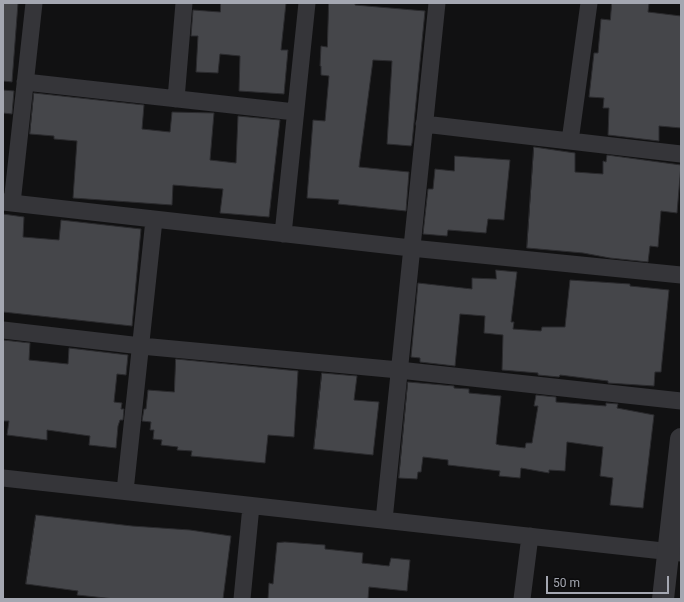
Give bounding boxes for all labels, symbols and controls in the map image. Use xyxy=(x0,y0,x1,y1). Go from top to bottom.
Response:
scale bar xyxy=(548,568,671,594)
text: 50 m xyxy=(553,576,580,590)

